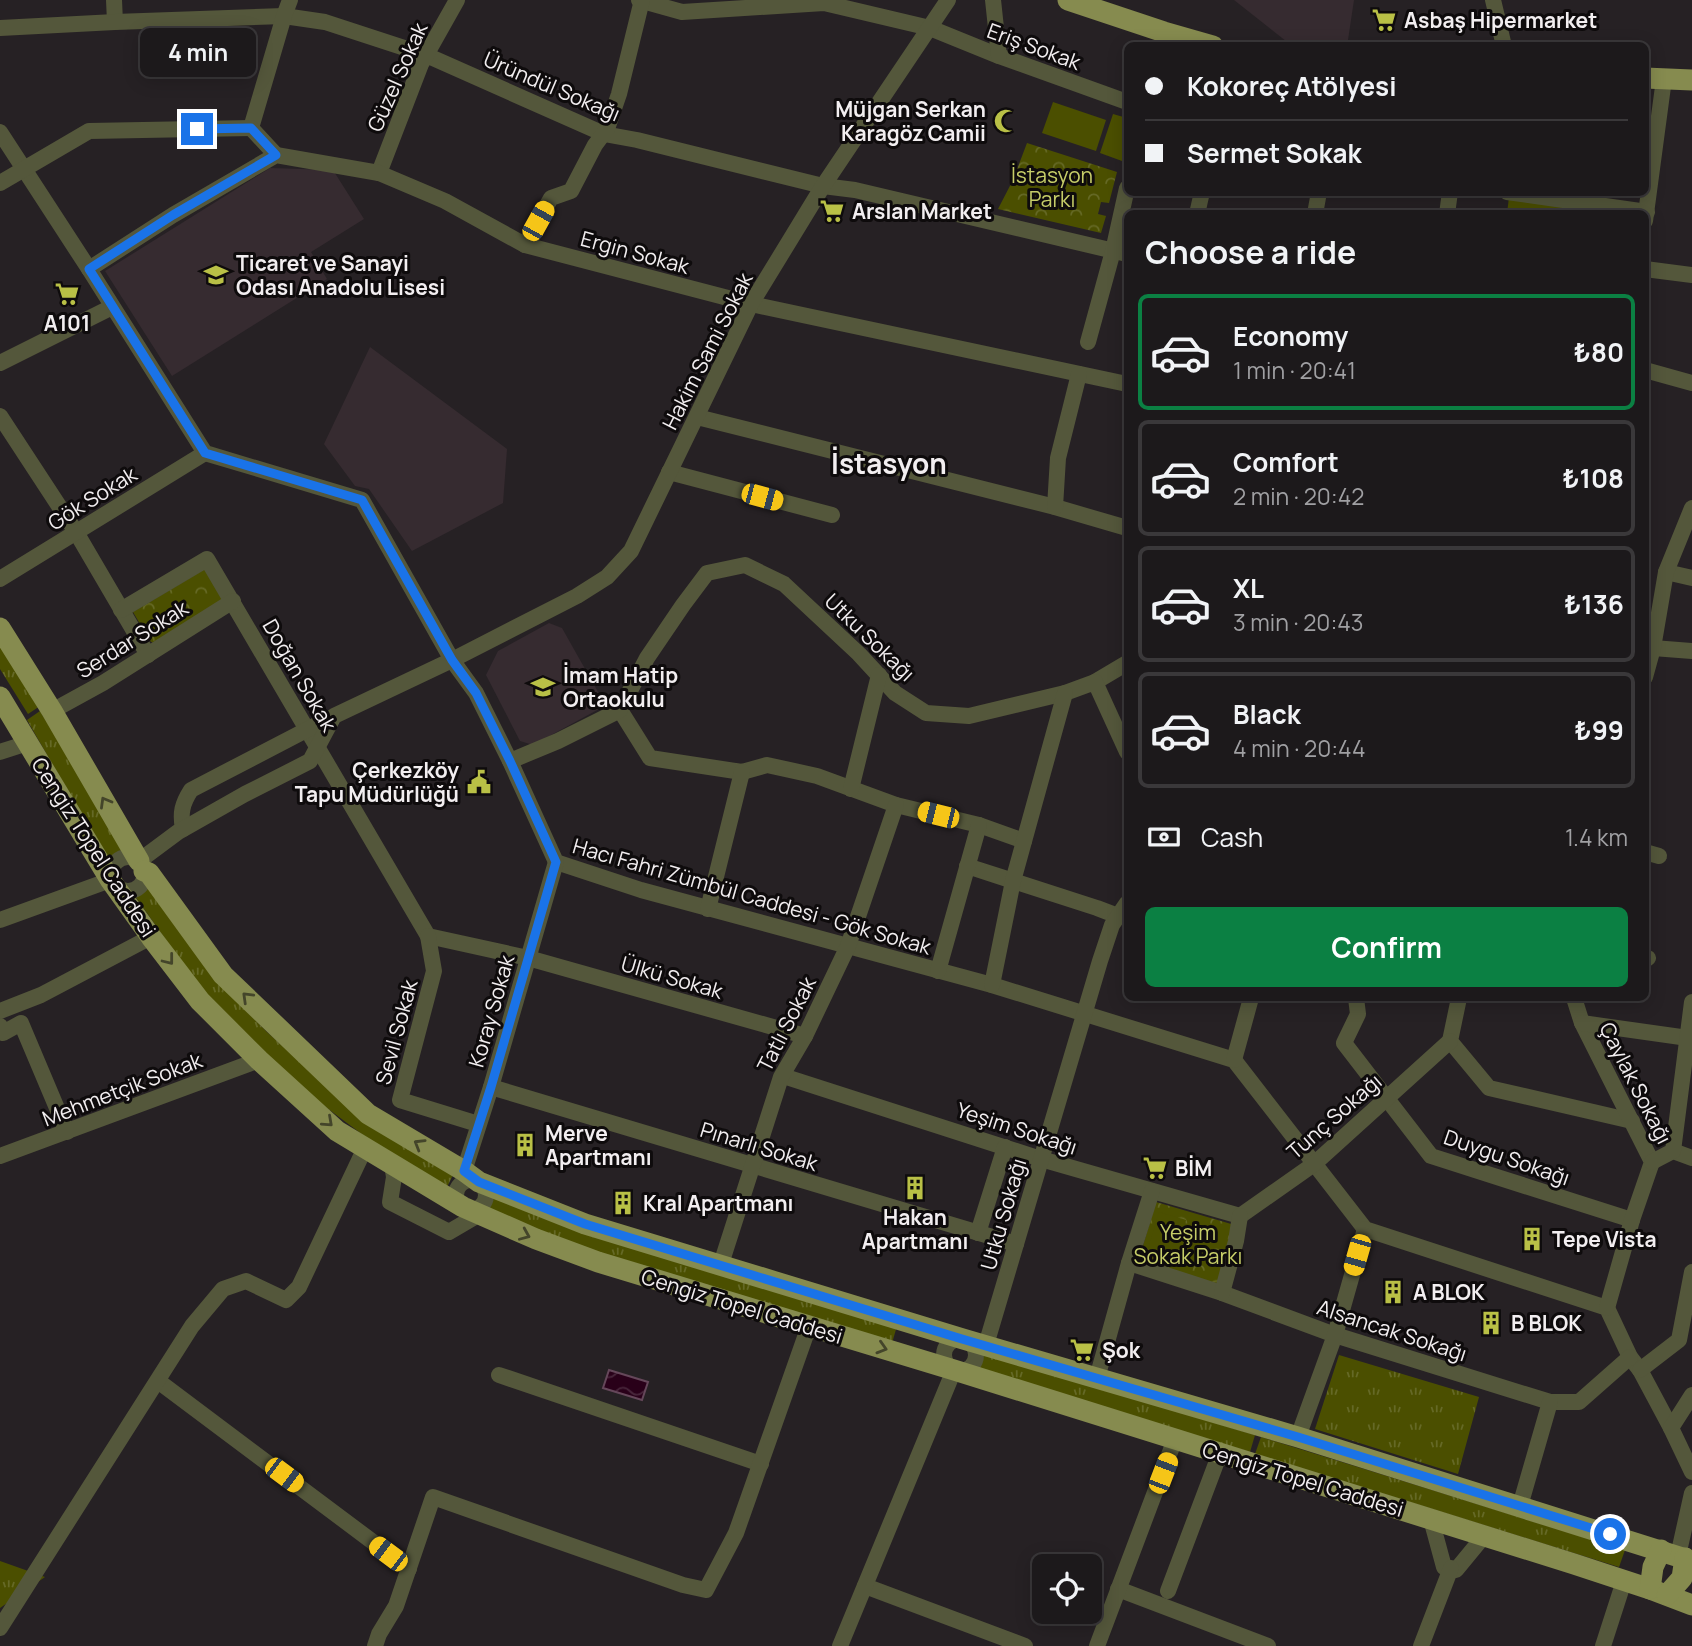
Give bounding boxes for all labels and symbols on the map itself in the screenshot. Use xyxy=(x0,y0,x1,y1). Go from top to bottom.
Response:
supermarket icon: Asbaş Hipermarket xyxy=(1370,6,1398,34)
place label: Asbaş Hipermarket xyxy=(1404,6,1597,34)
street label: Eriş Sokak xyxy=(983,16,1085,76)
street label: Güzel Sokak xyxy=(360,17,434,136)
callout: 4 min xyxy=(139,27,255,76)
street label: Üründül Sokağı xyxy=(479,45,625,127)
place label: Müjgan Serkan Karagöz Camii xyxy=(835,95,986,147)
mosque icon: Müjgan Serkan Karagöz Camii xyxy=(992,107,1020,135)
route end xyxy=(181,113,213,145)
park label: İstasyon Parkı xyxy=(1011,161,1093,213)
supermarket icon: Arslan Market xyxy=(818,197,846,225)
place label: Arslan Market xyxy=(852,197,992,225)
car xyxy=(519,198,558,244)
street label: Ergin Sokak xyxy=(578,224,693,280)
place label: Ticaret ve Sanayi Odası Anadolu Lisesi xyxy=(236,249,445,301)
school or university icon: Ticaret ve Sanayi Odası Anadolu Lisesi xyxy=(202,261,230,289)
street label: Hakim Sami Sokak xyxy=(655,267,759,434)
supermarket icon: A101 xyxy=(53,280,81,308)
place label: A101 xyxy=(44,309,90,337)
district label: İstasyon xyxy=(831,444,947,482)
street label: Gök Sokak xyxy=(42,459,142,536)
car xyxy=(739,481,786,513)
street label: Utku Sokağı xyxy=(819,587,921,687)
street label: Serdar Sokak xyxy=(71,593,193,684)
street label: Doğan Sokak xyxy=(257,614,344,737)
place label: İmam Hatip Ortaokulu xyxy=(563,661,678,713)
school or university icon: İmam Hatip Ortaokulu xyxy=(529,673,557,701)
street label: Cengiz Topel Caddesi xyxy=(25,752,163,942)
place label: Çerkezköy Tapu Müdürlüğü xyxy=(295,756,459,808)
public building icon: Çerkezköy Tapu Müdürlüğü xyxy=(465,768,493,796)
one-way arrow xyxy=(100,797,113,810)
car xyxy=(916,800,961,830)
street label: Hacı Fahri Zümbül Caddesi - Gök Sokak xyxy=(570,831,935,961)
street label: Ülkü Sokak xyxy=(618,949,727,1005)
street label: Koray Sokak xyxy=(462,951,521,1070)
one-way arrow xyxy=(160,953,173,965)
street label: Tatlı Sokak xyxy=(750,971,822,1076)
street label: Sevil Sokak xyxy=(369,976,424,1087)
one-way arrow xyxy=(242,993,255,1006)
street label: Çaylak Sokağı xyxy=(1593,1017,1679,1149)
street label: Mehmetçik Sokak xyxy=(38,1045,206,1132)
street label: Tunç Sokağı xyxy=(1281,1067,1387,1165)
street label: Yeşim Sokağı xyxy=(953,1095,1081,1161)
one-way arrow xyxy=(320,1114,333,1127)
street label: Pınarlı Sokak xyxy=(697,1115,822,1177)
place label: Merve Apartmanı xyxy=(545,1119,652,1171)
street label: Duygu Sokağı xyxy=(1440,1122,1574,1192)
building icon: Merve Apartmanı xyxy=(511,1131,539,1159)
one-way arrow xyxy=(413,1139,426,1152)
supermarket icon: BİM xyxy=(1141,1154,1169,1182)
place label: BİM xyxy=(1175,1154,1212,1182)
street label: Utku Sokağı xyxy=(974,1155,1032,1273)
building icon: Hakan Apartmanı xyxy=(901,1174,929,1202)
building icon: Kral Apartmanı xyxy=(609,1189,637,1217)
place label: Kral Apartmanı xyxy=(643,1189,793,1217)
place label: Hakan Apartmanı xyxy=(862,1203,968,1255)
park label: Yeşim Sokak Parkı xyxy=(1134,1218,1242,1270)
building icon: Tepe Vista xyxy=(1518,1225,1546,1253)
place label: Tepe Vista xyxy=(1552,1225,1657,1253)
one-way arrow xyxy=(518,1227,530,1241)
car xyxy=(1342,1232,1373,1278)
street label: Cengiz Topel Caddesi xyxy=(638,1262,846,1350)
building icon: A BLOK xyxy=(1379,1278,1407,1306)
place label: A BLOK xyxy=(1413,1278,1485,1306)
street label: Alsancak Sokağı xyxy=(1314,1293,1470,1367)
building icon: B BLOK xyxy=(1477,1309,1505,1337)
place label: B BLOK xyxy=(1511,1309,1582,1337)
supermarket icon: Şok xyxy=(1068,1336,1096,1364)
place label: Şok xyxy=(1102,1336,1141,1364)
one-way arrow xyxy=(875,1340,887,1354)
street label: Cengiz Topel Caddesi xyxy=(1199,1435,1407,1523)
car xyxy=(1146,1450,1181,1496)
car xyxy=(261,1454,308,1496)
route start xyxy=(1594,1518,1626,1550)
car xyxy=(365,1533,412,1575)

